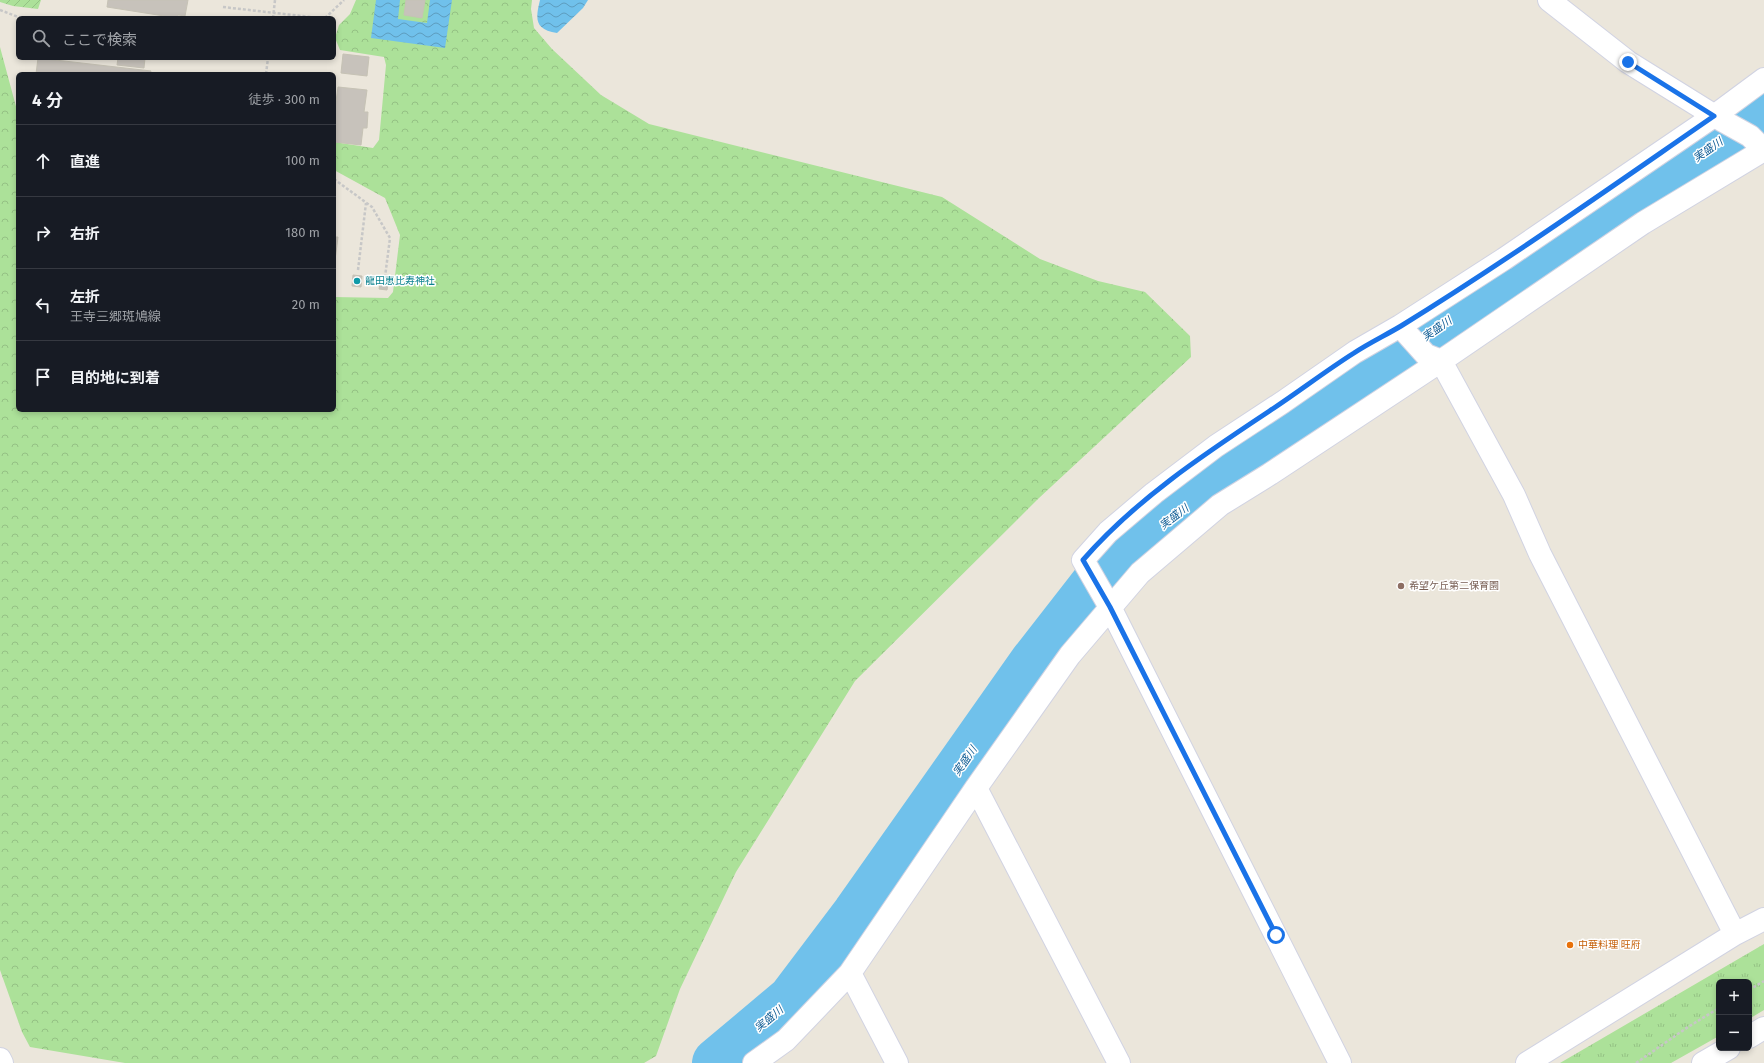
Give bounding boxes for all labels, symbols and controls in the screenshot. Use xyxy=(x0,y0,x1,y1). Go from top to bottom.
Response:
search box xyxy=(16,16,336,60)
icon: search xyxy=(30,27,52,49)
text: ここで検索 xyxy=(62,31,137,49)
route end xyxy=(1619,53,1637,71)
text: 4 分 xyxy=(32,90,63,111)
text: 徒歩 · 300 m xyxy=(248,92,320,107)
water label: 実盛川 xyxy=(1691,135,1726,165)
icon: ahead xyxy=(32,150,54,172)
text: 直進 xyxy=(70,153,100,171)
text: 100 m xyxy=(285,153,320,168)
icon: right xyxy=(32,222,54,244)
text: 右折 xyxy=(70,225,100,243)
text: 180 m xyxy=(285,225,320,240)
place label: 龍田恵比寿神社 xyxy=(365,275,435,287)
marker: 龍田恵比寿神社 xyxy=(352,276,362,286)
text: 左折 xyxy=(70,288,100,306)
icon: left xyxy=(32,294,54,316)
text: 20 m xyxy=(292,297,320,312)
text: 王寺三郷斑鳩線 xyxy=(70,309,161,324)
water label: 実盛川 xyxy=(1420,314,1455,344)
icon: arrive xyxy=(32,366,54,388)
text: 目的地に到着 xyxy=(70,369,160,387)
water label: 実盛川 xyxy=(1157,501,1192,532)
place label: 希望ケ丘第二保育園 xyxy=(1409,580,1499,592)
marker: 希望ケ丘第二保育園 xyxy=(1396,581,1406,591)
water label: 実盛川 xyxy=(950,743,980,778)
route start xyxy=(1267,926,1285,944)
place label: 中華料理 旺府 xyxy=(1578,939,1641,951)
marker: 中華料理 旺府 xyxy=(1565,940,1575,950)
map controls xyxy=(1716,979,1752,1051)
button: + xyxy=(1716,979,1752,1015)
water label: 実盛川 xyxy=(752,1003,787,1035)
button: − xyxy=(1716,1015,1752,1051)

